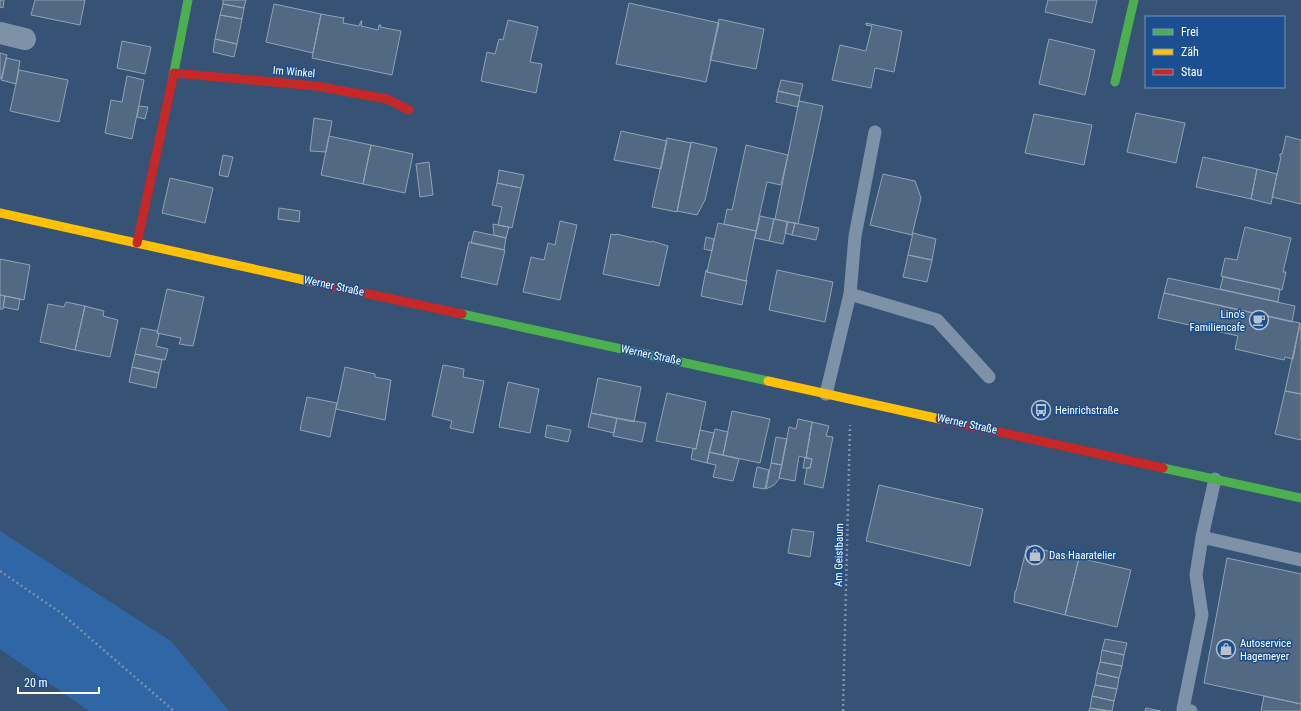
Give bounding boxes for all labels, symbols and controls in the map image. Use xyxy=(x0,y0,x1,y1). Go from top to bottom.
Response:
legend xyxy=(1145,16,1285,88)
text: Frei xyxy=(1181,25,1199,39)
text: Zäh xyxy=(1181,45,1199,59)
street label: Im Winkel xyxy=(272,64,316,80)
text: Stau xyxy=(1181,65,1203,79)
street label: Werner Straße xyxy=(303,273,365,299)
place label: Lino's Familiencafe xyxy=(1189,308,1245,334)
cafe icon: Lino's Familiencafe xyxy=(1248,309,1270,331)
street label: Werner Straße xyxy=(620,342,682,368)
bus stop icon: Heinrichstraße xyxy=(1030,399,1052,421)
place label: Heinrichstraße xyxy=(1055,404,1119,417)
street label: Werner Straße xyxy=(936,411,998,437)
street label: Am Geistbaum xyxy=(832,523,846,587)
shop icon: Das Haaratelier xyxy=(1024,544,1046,566)
place label: Das Haaratelier xyxy=(1049,549,1116,562)
place label: Autoservice Hagemeyer xyxy=(1240,637,1291,663)
shop icon: Autoservice Hagemeyer xyxy=(1215,638,1237,660)
scale bar xyxy=(18,669,99,695)
text: 20 m xyxy=(24,676,48,690)

